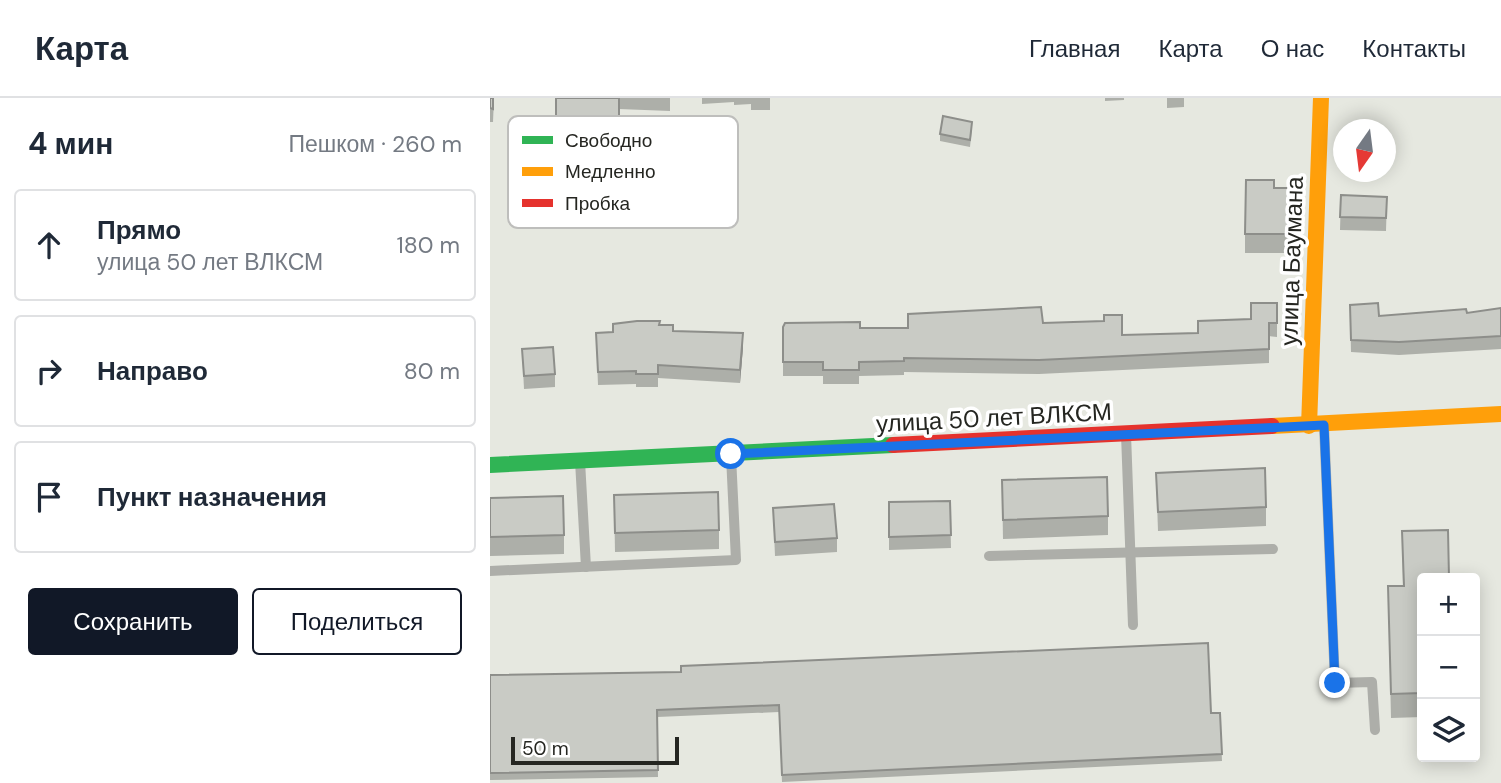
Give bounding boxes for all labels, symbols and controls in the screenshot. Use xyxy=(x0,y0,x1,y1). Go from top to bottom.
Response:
text: Карта xyxy=(35,27,128,70)
text: Главная xyxy=(1029,33,1120,64)
text: Карта xyxy=(1158,33,1223,64)
text: О нас xyxy=(1261,33,1324,64)
text: Контакты xyxy=(1362,33,1466,64)
legend xyxy=(508,116,738,228)
north arrow xyxy=(1333,119,1396,182)
text: 4 мин xyxy=(28,124,113,163)
text: Свободно xyxy=(565,128,652,153)
text: Пешком · 260 m xyxy=(288,129,462,159)
text: Медленно xyxy=(565,159,655,184)
street label: улица Баумана xyxy=(1273,175,1310,346)
text: Пробка xyxy=(565,191,630,216)
text: Прямо xyxy=(97,213,181,247)
icon: ahead xyxy=(30,226,68,264)
text: 180 m xyxy=(396,230,460,260)
text: улица 50 лет ВЛКСМ xyxy=(97,247,323,277)
icon: right xyxy=(30,352,68,390)
text: Направо xyxy=(97,354,208,388)
text: 80 m xyxy=(404,356,460,386)
street label: улица 50 лет ВЛКСМ xyxy=(875,396,1113,439)
route start xyxy=(715,438,746,469)
icon: arrive xyxy=(30,478,68,516)
text: Пункт назначения xyxy=(97,480,327,514)
map controls xyxy=(1417,573,1480,762)
button: + xyxy=(1417,573,1480,636)
button: Сохранить xyxy=(28,588,238,655)
button: Поделиться xyxy=(252,588,462,655)
button: − xyxy=(1417,636,1480,699)
route end xyxy=(1319,667,1350,698)
button: layers xyxy=(1417,699,1480,762)
scale bar xyxy=(511,734,679,766)
text: 50 m xyxy=(522,736,569,761)

